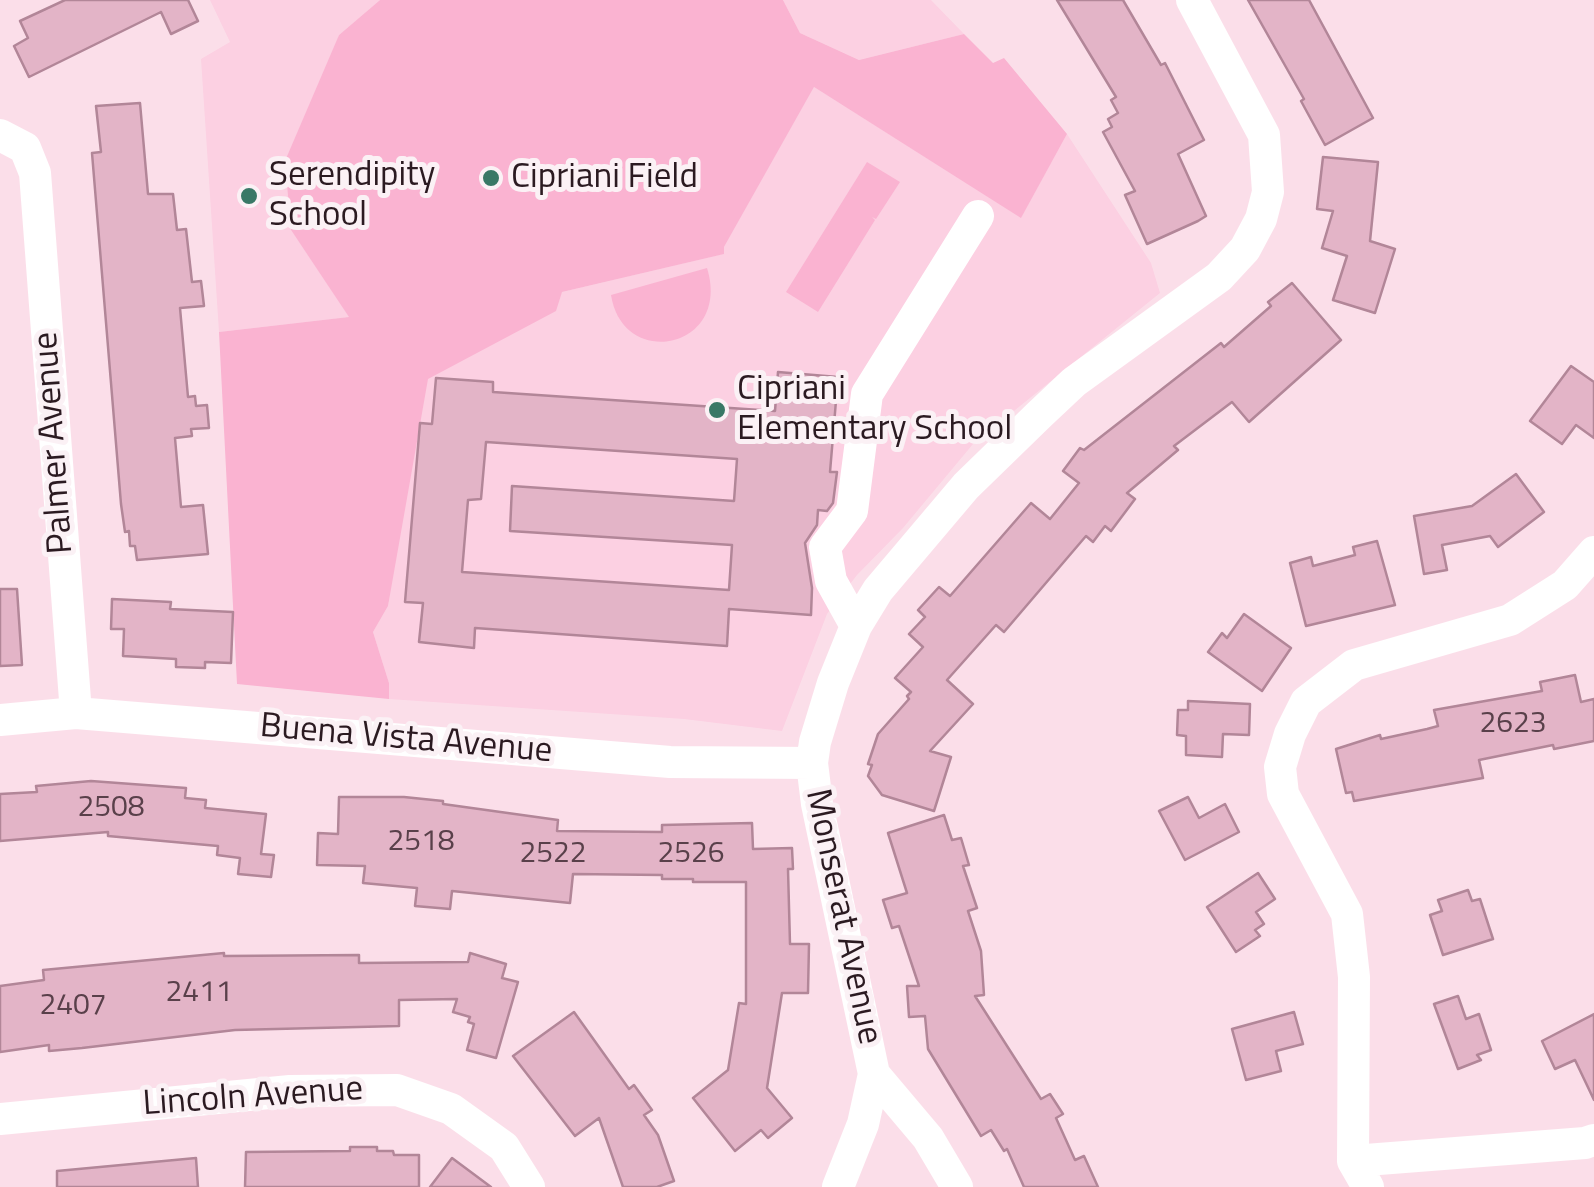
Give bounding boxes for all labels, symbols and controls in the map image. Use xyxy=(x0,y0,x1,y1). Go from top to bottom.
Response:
place label: Serendipity School xyxy=(269,155,435,237)
place label: Cipriani Field xyxy=(511,157,698,199)
marker: Cipriani Field xyxy=(480,167,502,189)
marker: Serendipity School xyxy=(238,185,260,207)
street label: Palmer Avenue xyxy=(26,331,84,555)
place label: Cipriani Elementary School xyxy=(737,369,1012,451)
marker: Cipriani Elementary School xyxy=(706,399,728,421)
street label: Buena Vista Avenue xyxy=(258,706,554,774)
house number: 2623 xyxy=(1479,707,1547,743)
street label: Monserat Avenue xyxy=(794,786,890,1048)
house number: 2508 xyxy=(77,791,145,827)
house number: 2518 xyxy=(387,825,455,861)
house number: 2522 xyxy=(519,837,587,873)
house number: 2526 xyxy=(657,837,725,873)
house number: 2411 xyxy=(165,976,233,1012)
house number: 2407 xyxy=(39,989,107,1025)
street label: Lincoln Avenue xyxy=(141,1069,365,1127)

